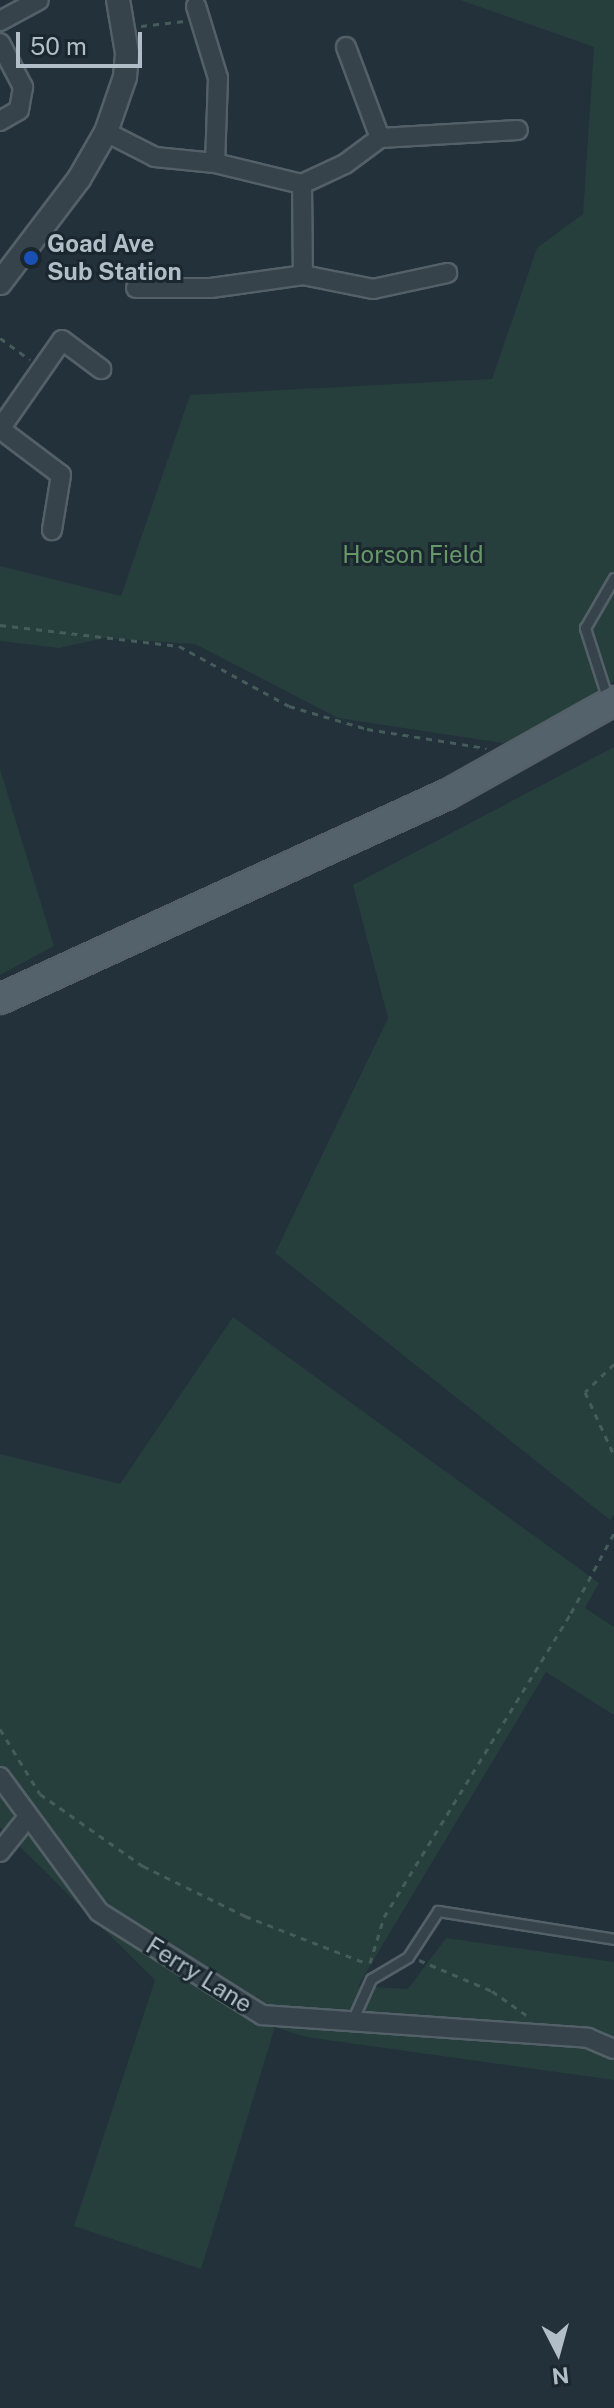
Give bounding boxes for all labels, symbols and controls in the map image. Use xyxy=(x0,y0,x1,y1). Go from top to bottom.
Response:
scale bar xyxy=(20,16,146,66)
text: 50 m xyxy=(30,32,87,60)
place label: Goad Ave Sub Station xyxy=(47,230,182,286)
marker: Goad Ave Sub Station xyxy=(22,249,40,267)
park label: Horson Field xyxy=(342,541,484,569)
street label: Ferry Lane xyxy=(141,1931,257,2019)
north arrow xyxy=(518,2312,598,2392)
text: N xyxy=(551,2362,570,2390)

